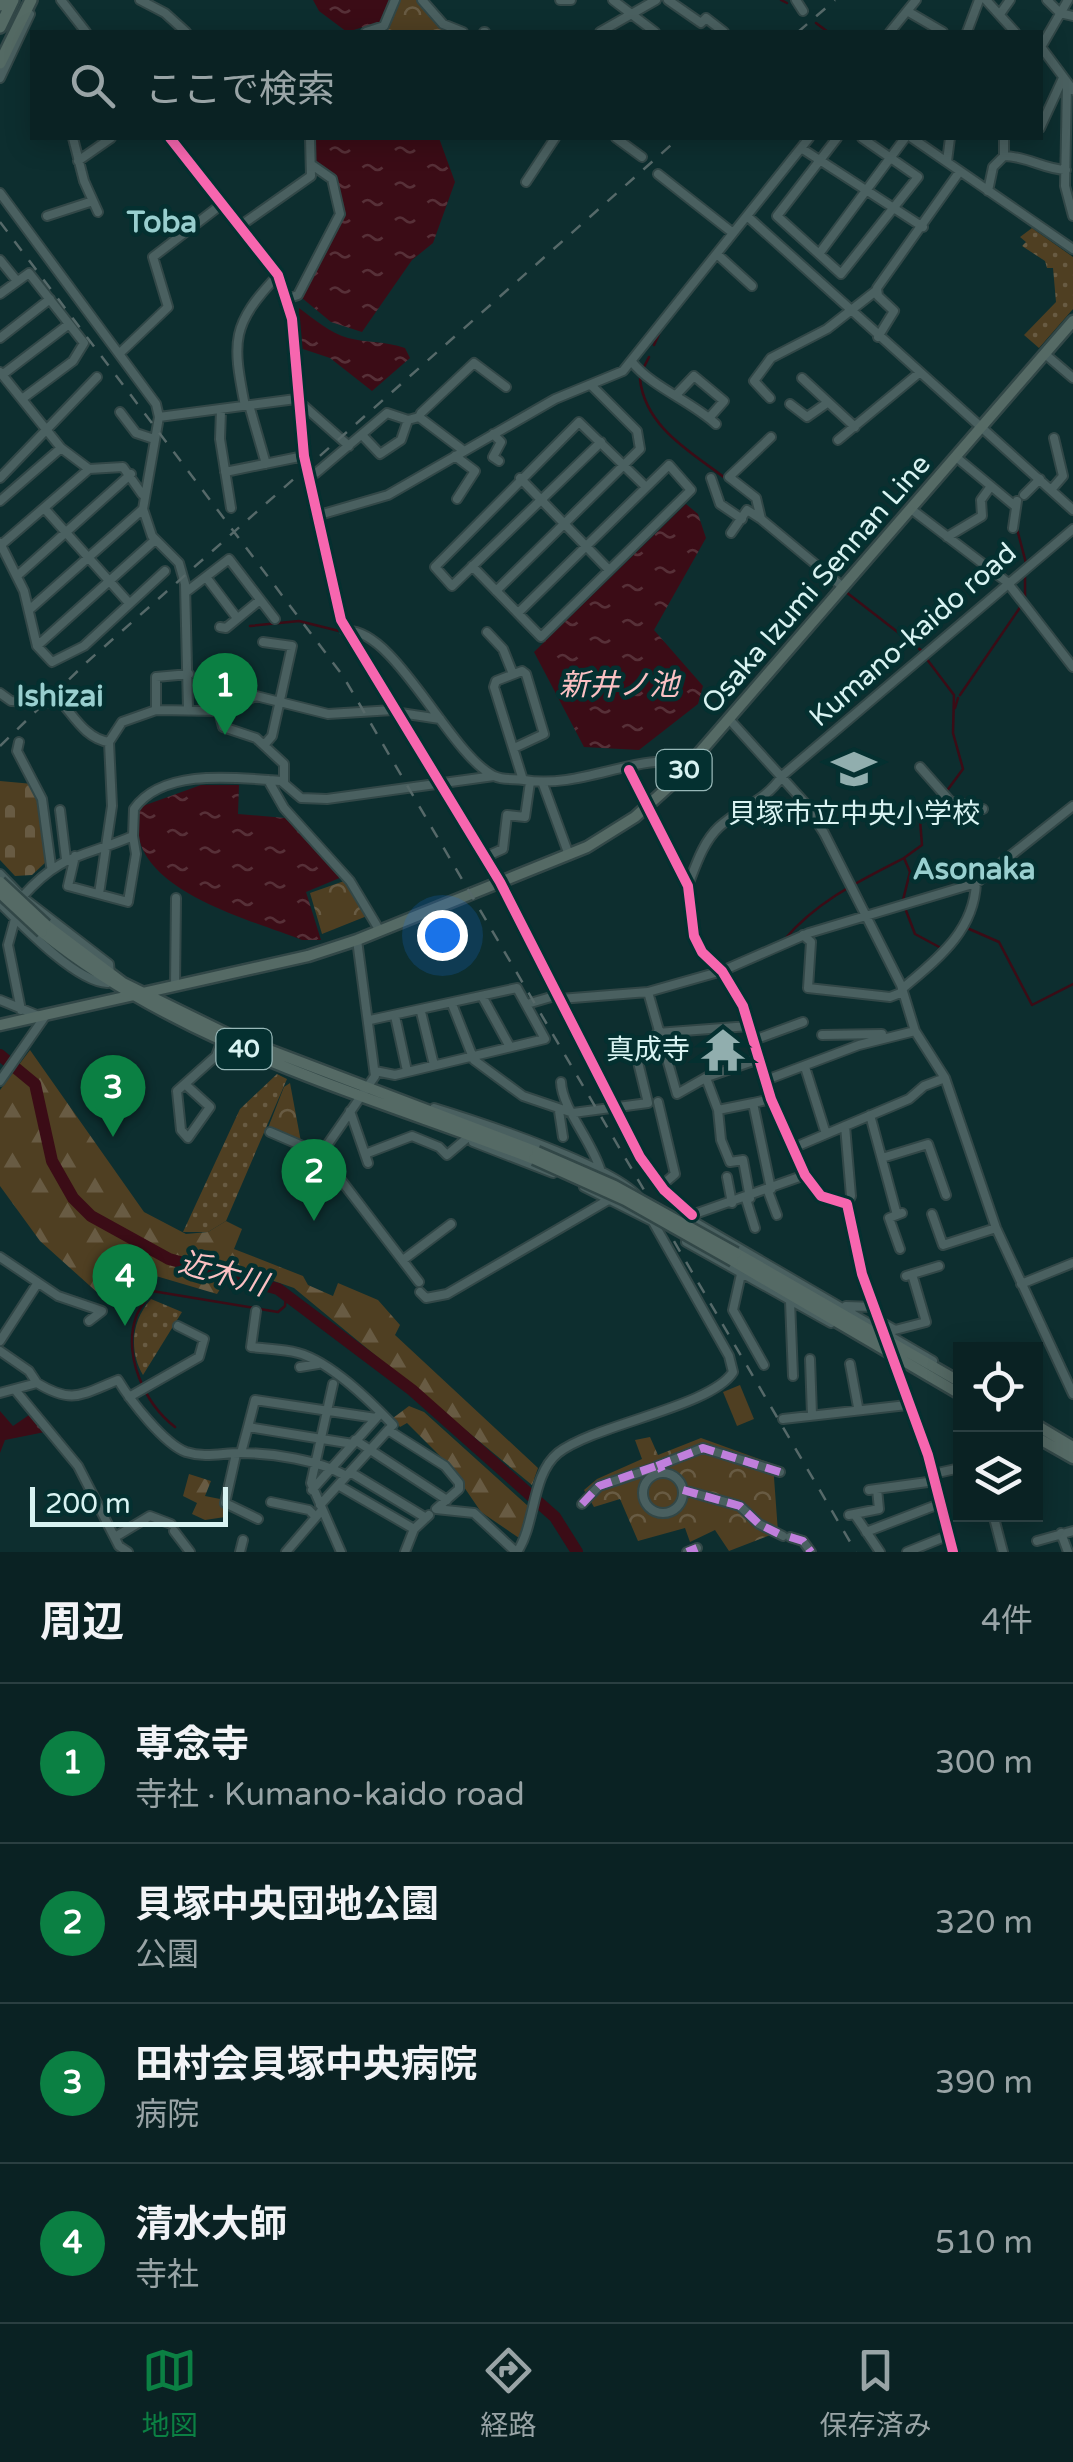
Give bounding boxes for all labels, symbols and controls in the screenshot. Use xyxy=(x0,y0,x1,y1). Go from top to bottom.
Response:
search box xyxy=(30,30,1043,140)
icon: search xyxy=(65,58,120,113)
text: ここで検索 xyxy=(145,67,335,113)
district label: Toba xyxy=(126,204,197,241)
street label: Osaka Izumi Sennan Line xyxy=(694,448,938,720)
street label: Kumano-kaido road xyxy=(803,536,1023,734)
pin: 1 xyxy=(192,652,258,735)
water label: 新井ノ池 xyxy=(559,667,682,704)
district label: Ishizai xyxy=(16,678,104,715)
school or university icon: 貝塚市立中央小学校 xyxy=(830,745,878,793)
road number: 30 xyxy=(656,750,712,790)
place label: 貝塚市立中央小学校 xyxy=(728,797,980,831)
district label: Asonaka xyxy=(912,851,1036,888)
your location xyxy=(417,910,468,961)
temple icon: 真成寺 xyxy=(699,1026,747,1074)
road number: 40 xyxy=(216,1029,272,1069)
place label: 真成寺 xyxy=(606,1033,690,1067)
pin: 3 xyxy=(80,1054,146,1137)
pin: 2 xyxy=(282,1138,346,1221)
pin: 4 xyxy=(92,1244,158,1326)
water label: 近木川 xyxy=(175,1244,274,1305)
map controls xyxy=(953,1342,1043,1522)
button: locate xyxy=(953,1342,1043,1432)
button: layers xyxy=(953,1432,1043,1522)
scale bar xyxy=(30,1482,228,1526)
text: 200 m xyxy=(45,1487,131,1521)
text: 周辺 xyxy=(40,1597,124,1648)
text: 4件 xyxy=(981,1602,1033,1640)
text: 専念寺 xyxy=(135,1722,249,1768)
text: 1 xyxy=(62,1744,83,1782)
text: 300 m xyxy=(935,1744,1033,1782)
text: 寺社 · Kumano-kaido road xyxy=(135,1776,525,1814)
text: 貝塚中央団地公園 xyxy=(135,1882,439,1928)
text: 2 xyxy=(62,1904,83,1942)
text: 320 m xyxy=(935,1904,1033,1942)
text: 公園 xyxy=(135,1936,199,1974)
text: 田村会貝塚中央病院 xyxy=(135,2042,477,2088)
text: 3 xyxy=(62,2064,83,2102)
text: 390 m xyxy=(935,2064,1033,2102)
text: 病院 xyxy=(135,2096,199,2134)
text: 清水大師 xyxy=(135,2202,287,2248)
text: 4 xyxy=(62,2224,83,2262)
text: 510 m xyxy=(935,2224,1033,2262)
text: 寺社 xyxy=(135,2256,199,2294)
tab: 地図 xyxy=(141,2343,198,2443)
tab: 経路 xyxy=(480,2343,537,2443)
tab: 保存済み xyxy=(819,2343,932,2443)

